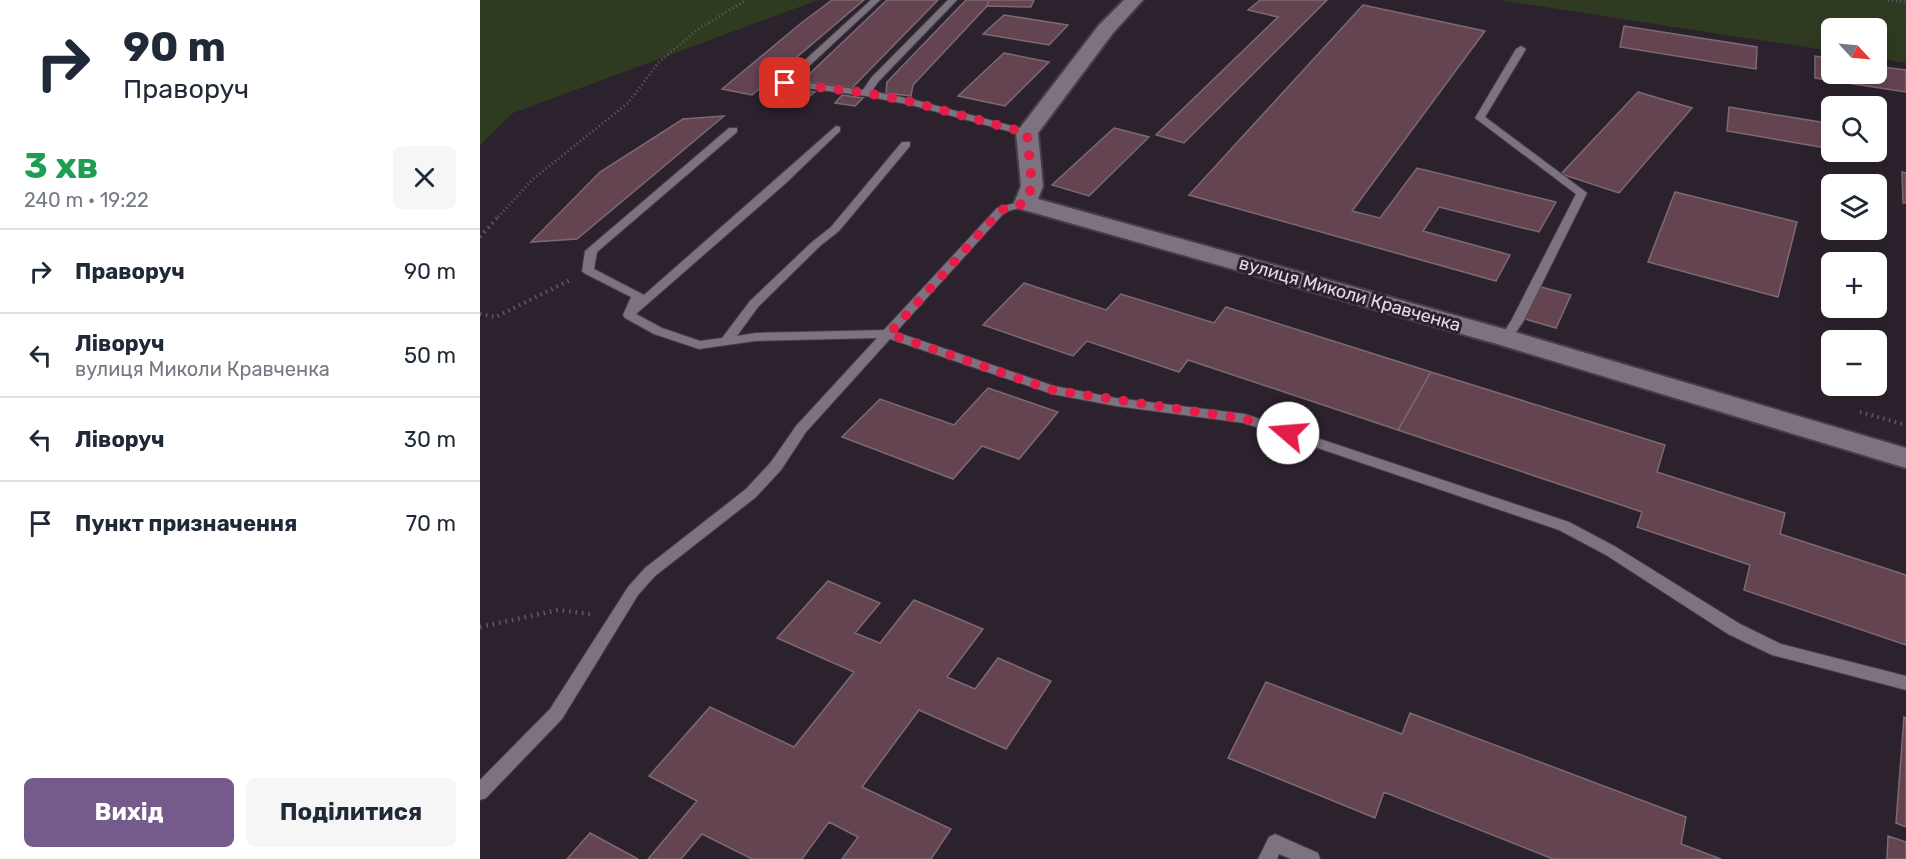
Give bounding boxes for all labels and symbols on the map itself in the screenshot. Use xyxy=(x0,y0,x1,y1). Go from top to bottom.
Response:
north arrow xyxy=(1821,18,1887,84)
pin xyxy=(759,57,810,108)
street label: вулиця Миколи Кравченка xyxy=(1237,252,1463,336)
position arrow xyxy=(1256,401,1320,465)

